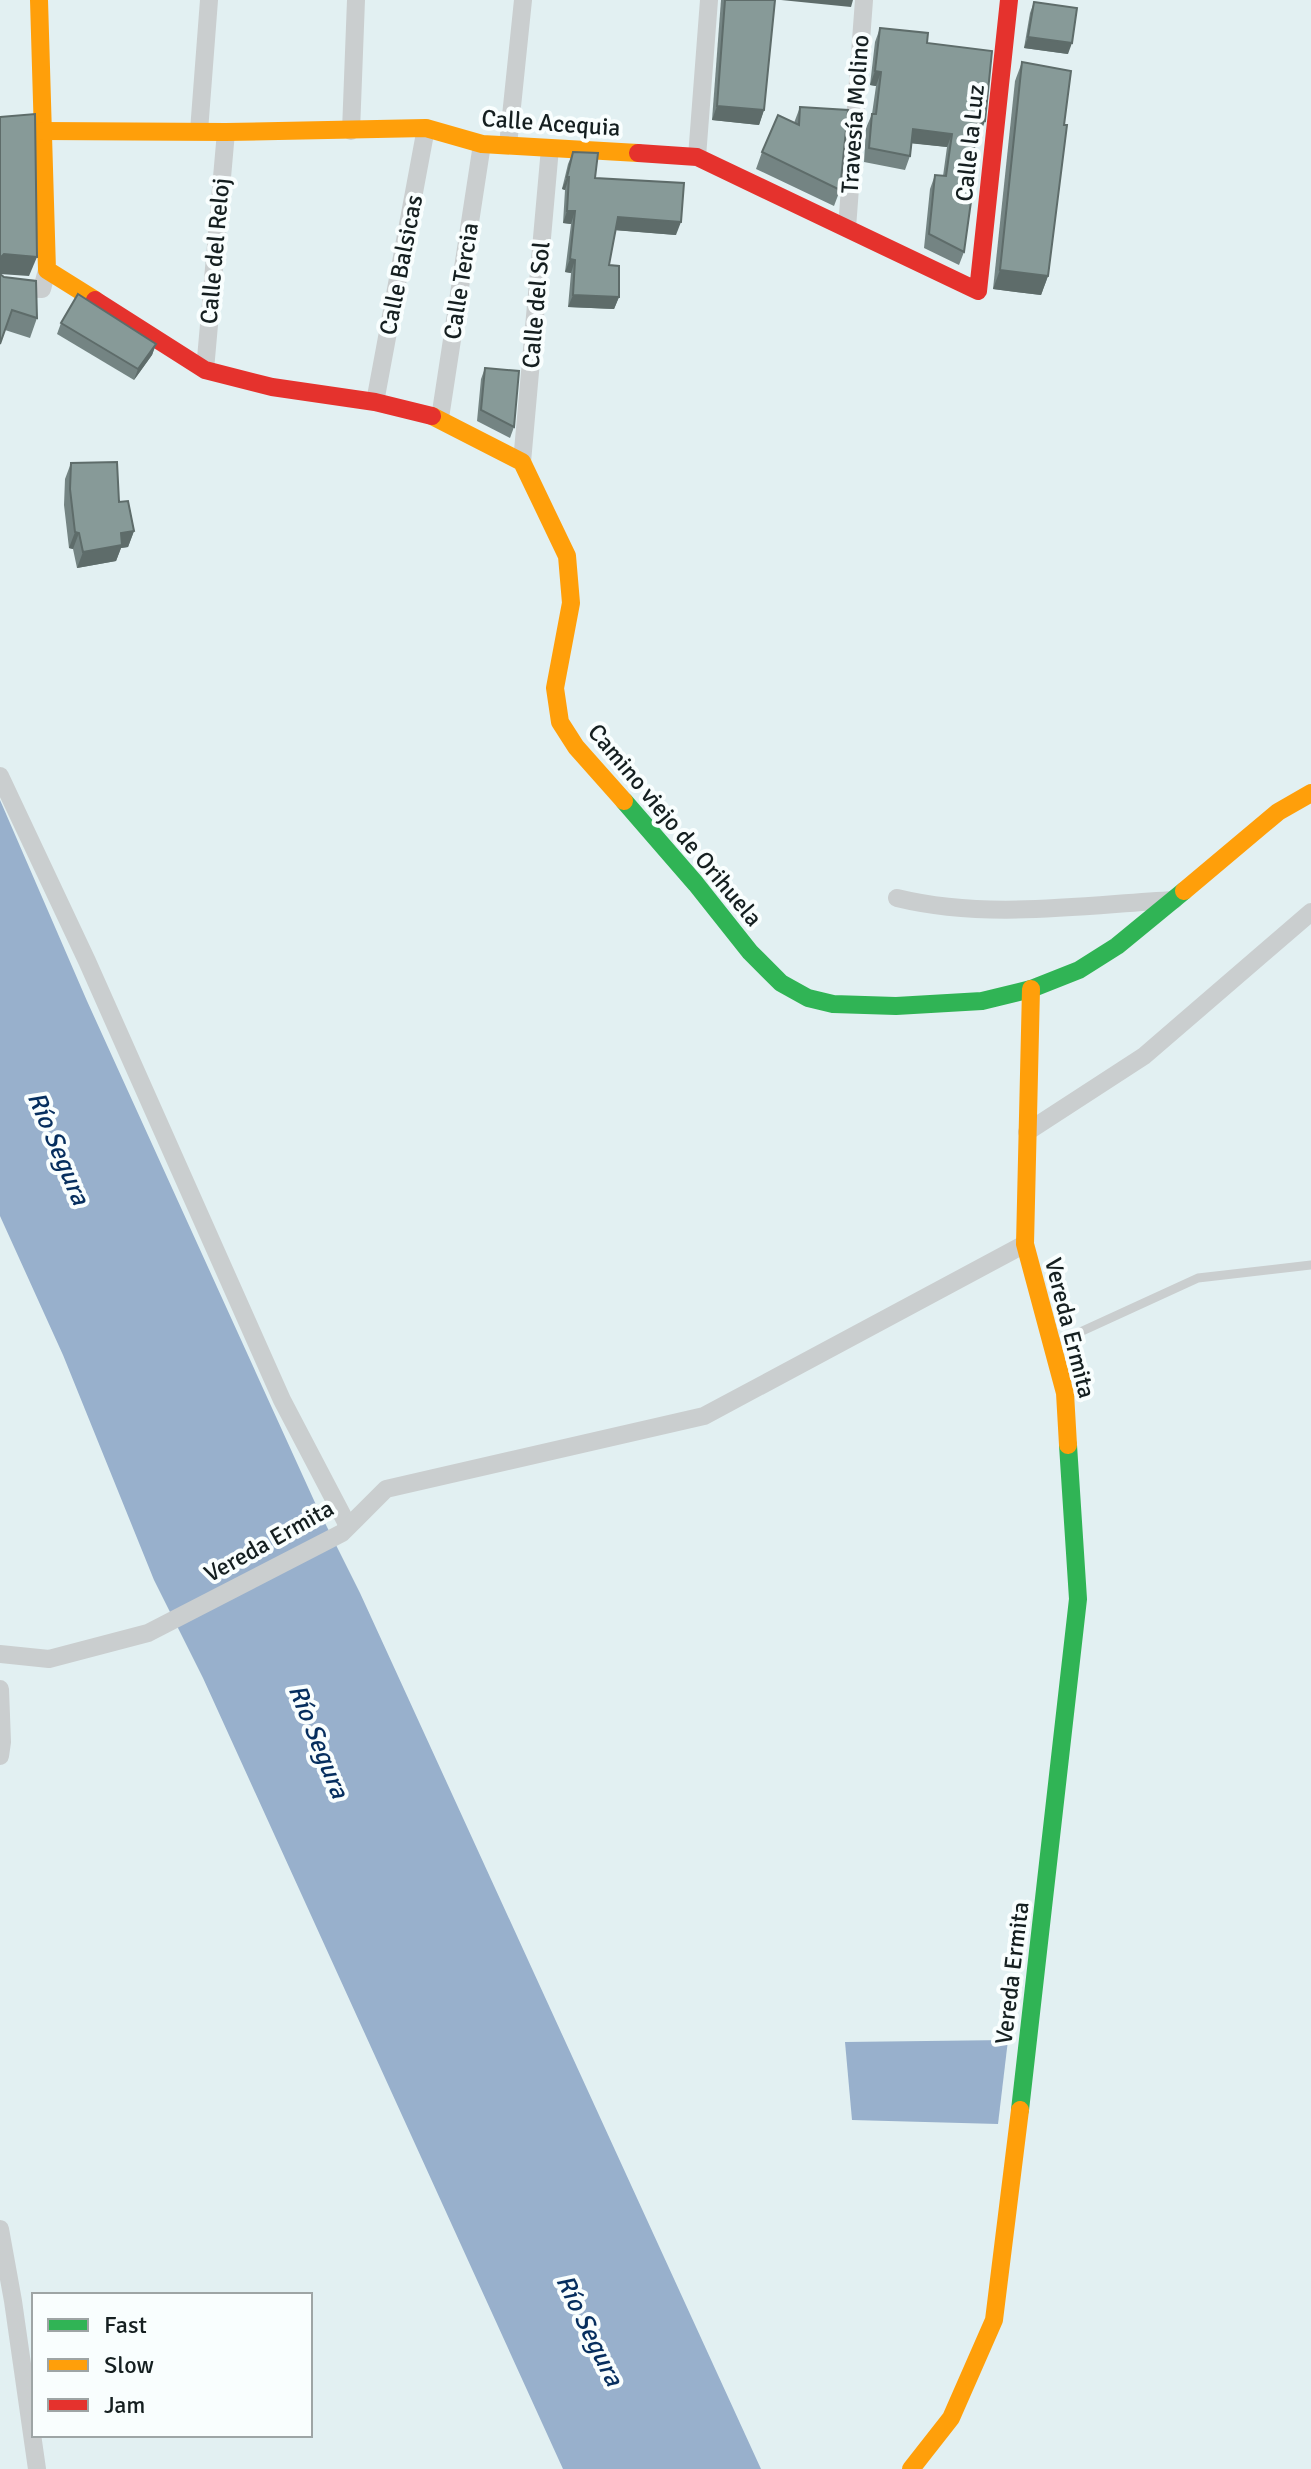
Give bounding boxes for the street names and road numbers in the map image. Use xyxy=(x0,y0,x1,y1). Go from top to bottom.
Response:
street label: Travesía Molino xyxy=(834,34,876,194)
street label: Calle la Luz xyxy=(949,83,991,203)
street label: Calle Acequia xyxy=(480,103,622,143)
street label: Calle del Reloj xyxy=(194,177,236,325)
street label: Calle Balsicas xyxy=(373,192,429,338)
street label: Calle Tercia xyxy=(437,220,485,342)
street label: Calle del Sol xyxy=(516,240,556,370)
street label: Camino viejo de Orihuela xyxy=(581,717,769,933)
street label: Vereda Ermita xyxy=(1038,1255,1102,1401)
street label: Vereda Ermita xyxy=(199,1493,339,1589)
street label: Vereda Ermita xyxy=(988,1900,1036,2046)

